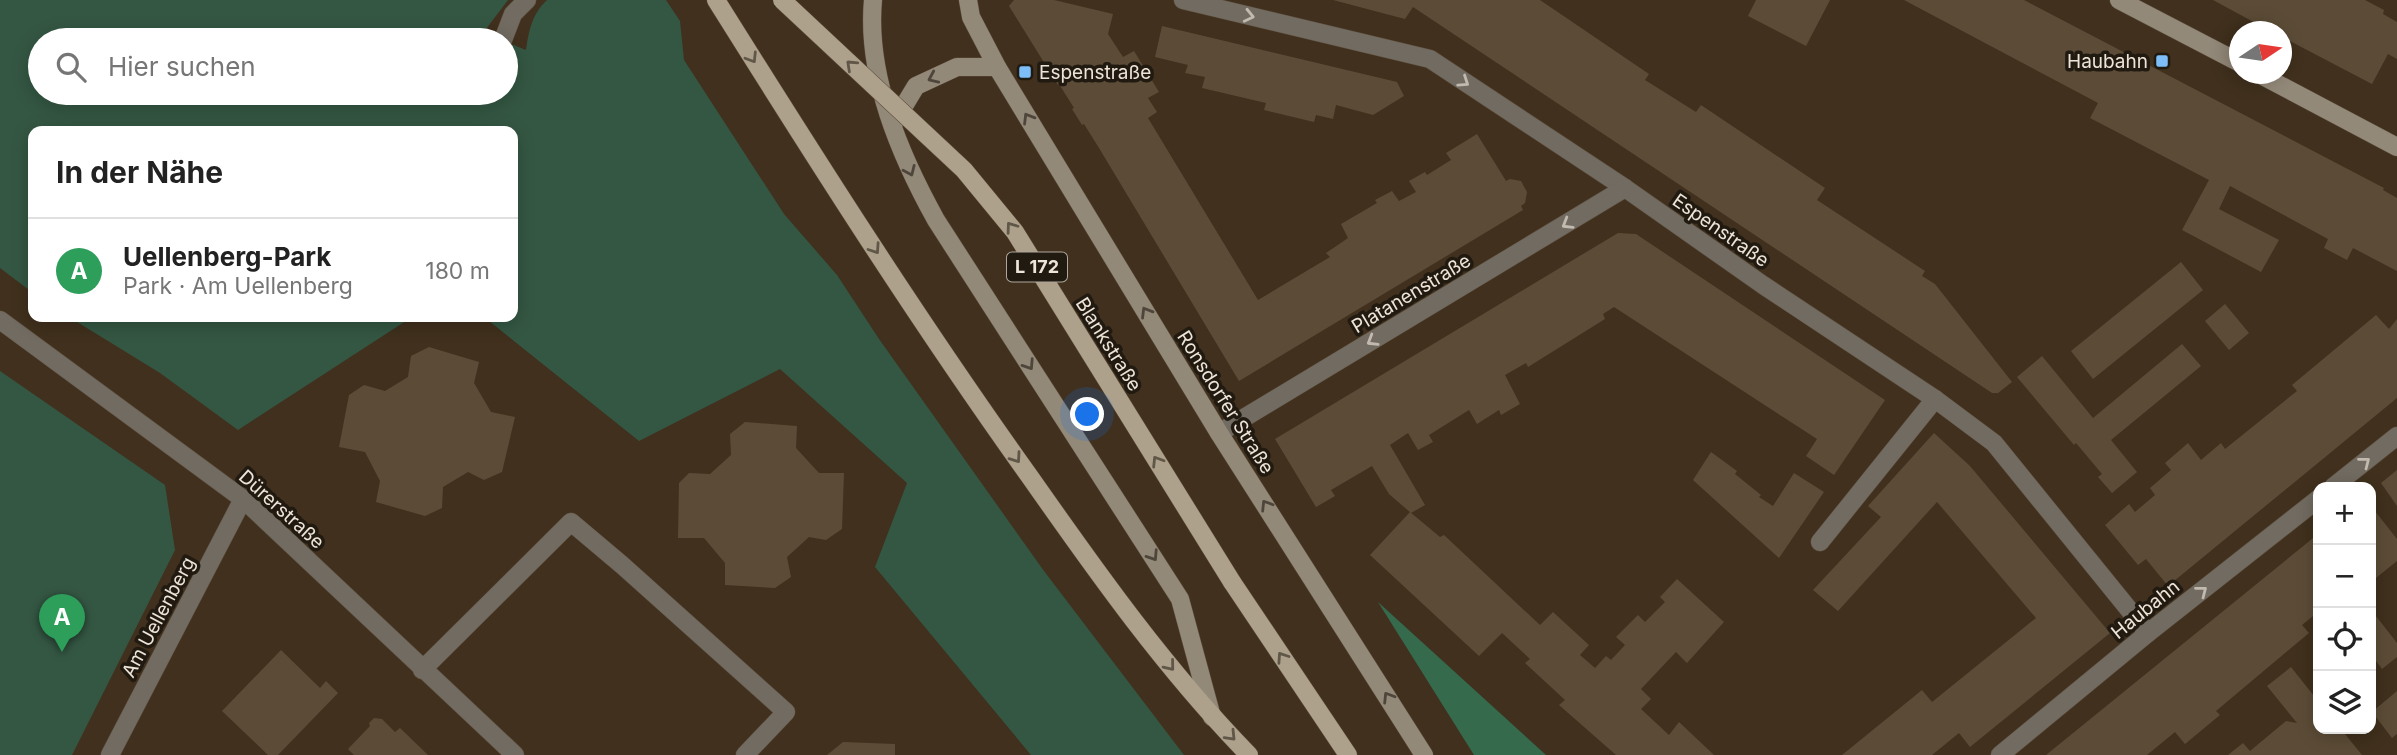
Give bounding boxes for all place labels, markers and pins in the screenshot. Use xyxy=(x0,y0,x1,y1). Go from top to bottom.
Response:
place label: Haubahn xyxy=(2067,50,2148,73)
marker: Haubahn xyxy=(2154,53,2170,69)
place label: Espenstraße xyxy=(1039,61,1151,84)
marker: Espenstraße xyxy=(1017,64,1033,80)
pin: A xyxy=(39,594,85,652)

